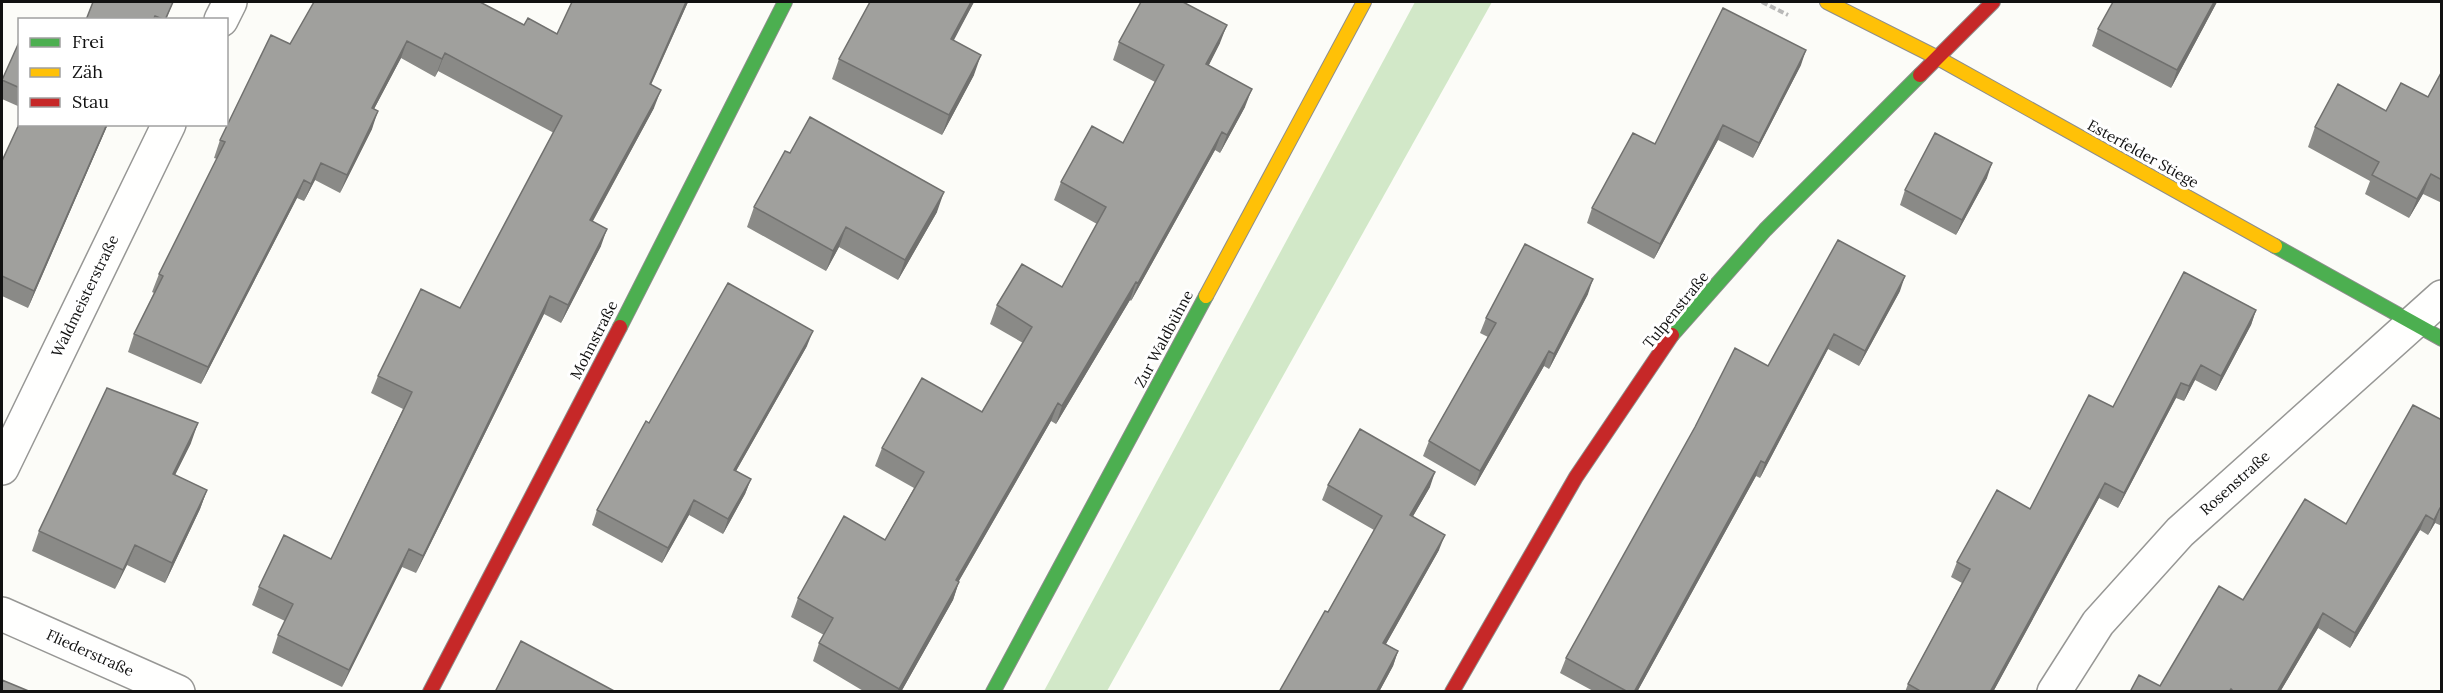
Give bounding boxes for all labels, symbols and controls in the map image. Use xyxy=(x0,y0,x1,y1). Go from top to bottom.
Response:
legend xyxy=(18,18,228,126)
text: Frei xyxy=(72,30,104,53)
text: Zäh xyxy=(72,60,103,83)
text: Stau xyxy=(72,90,109,113)
street label: Esterfelder Stiege xyxy=(2084,115,2202,192)
street label: Waldmeisterstraße xyxy=(47,232,122,360)
street label: Tulpenstraße xyxy=(1639,267,1713,352)
street label: Zur Waldbühne xyxy=(1130,287,1197,391)
street label: Mohnstraße xyxy=(566,297,621,382)
street label: Rosenstraße xyxy=(2196,446,2274,519)
street label: Fliederstraße xyxy=(44,625,137,680)

